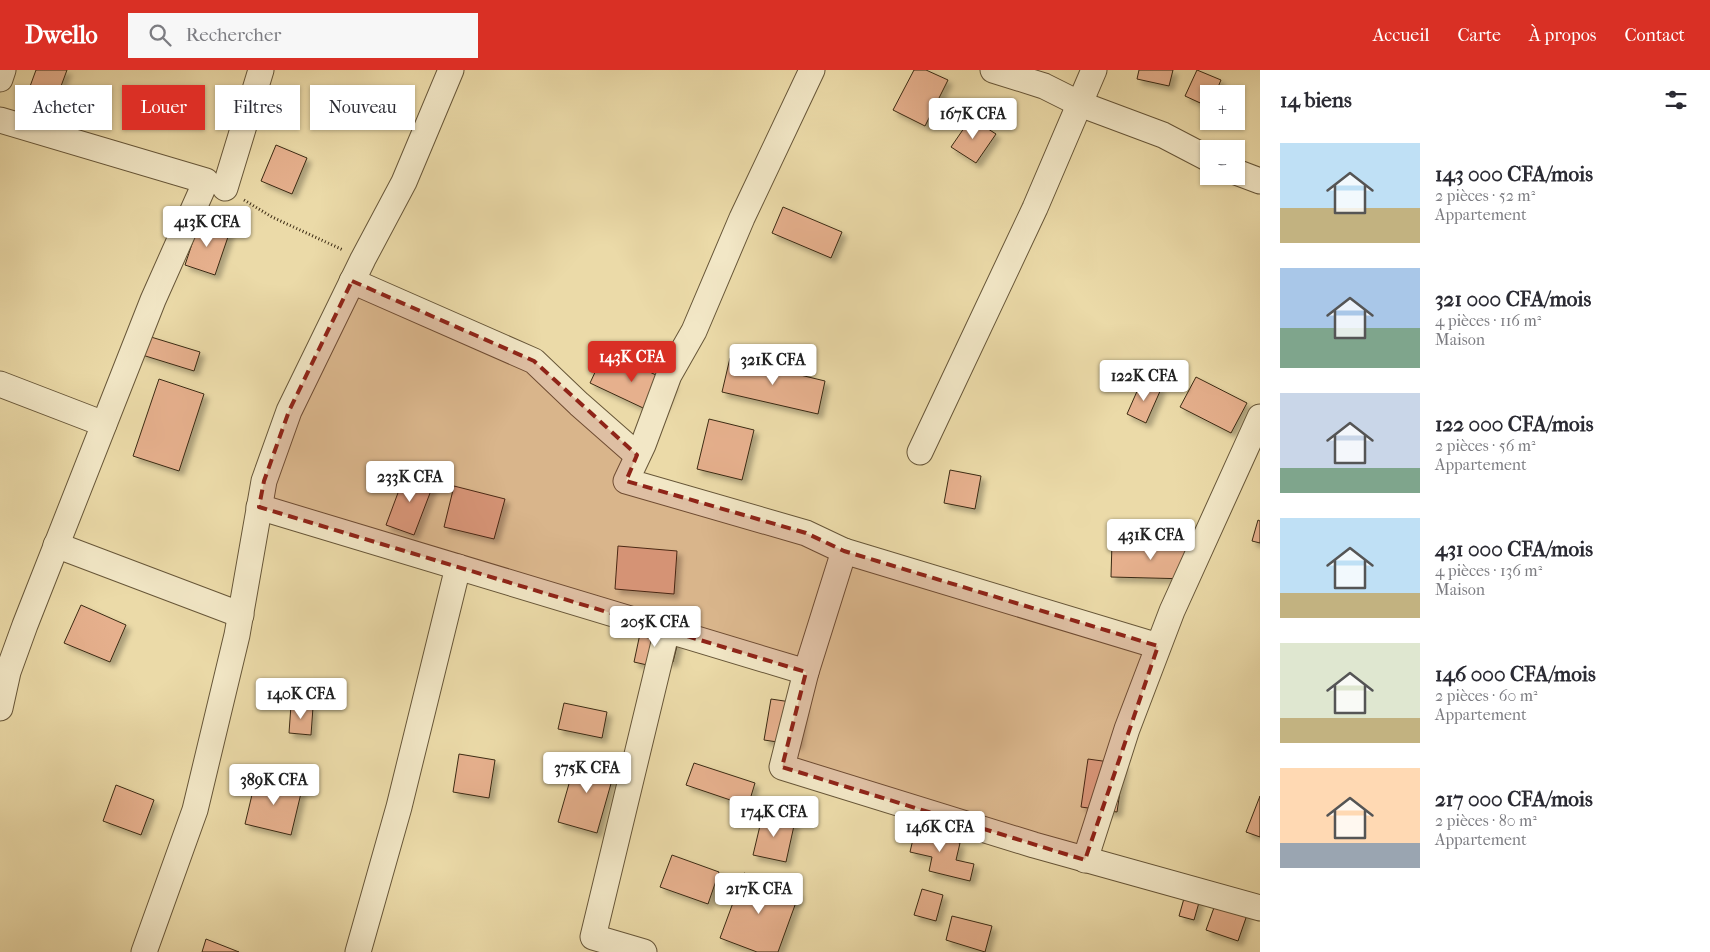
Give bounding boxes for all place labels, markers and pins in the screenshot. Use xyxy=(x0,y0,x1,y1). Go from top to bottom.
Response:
pin: 167K CFA xyxy=(921,98,1025,140)
pin: 413K CFA xyxy=(155,206,259,248)
pin: 143K CFA xyxy=(580,340,684,383)
pin: 321K CFA xyxy=(721,344,825,386)
pin: 122K CFA xyxy=(1092,360,1196,402)
pin: 233K CFA xyxy=(358,460,462,503)
pin: 431K CFA xyxy=(1099,518,1203,561)
pin: 205K CFA xyxy=(603,606,707,648)
pin: 140K CFA xyxy=(249,678,353,720)
pin: 375K CFA xyxy=(535,752,639,794)
pin: 389K CFA xyxy=(222,764,326,806)
pin: 174K CFA xyxy=(722,796,826,838)
pin: 146K CFA xyxy=(888,810,992,853)
pin: 217K CFA xyxy=(707,872,811,915)

